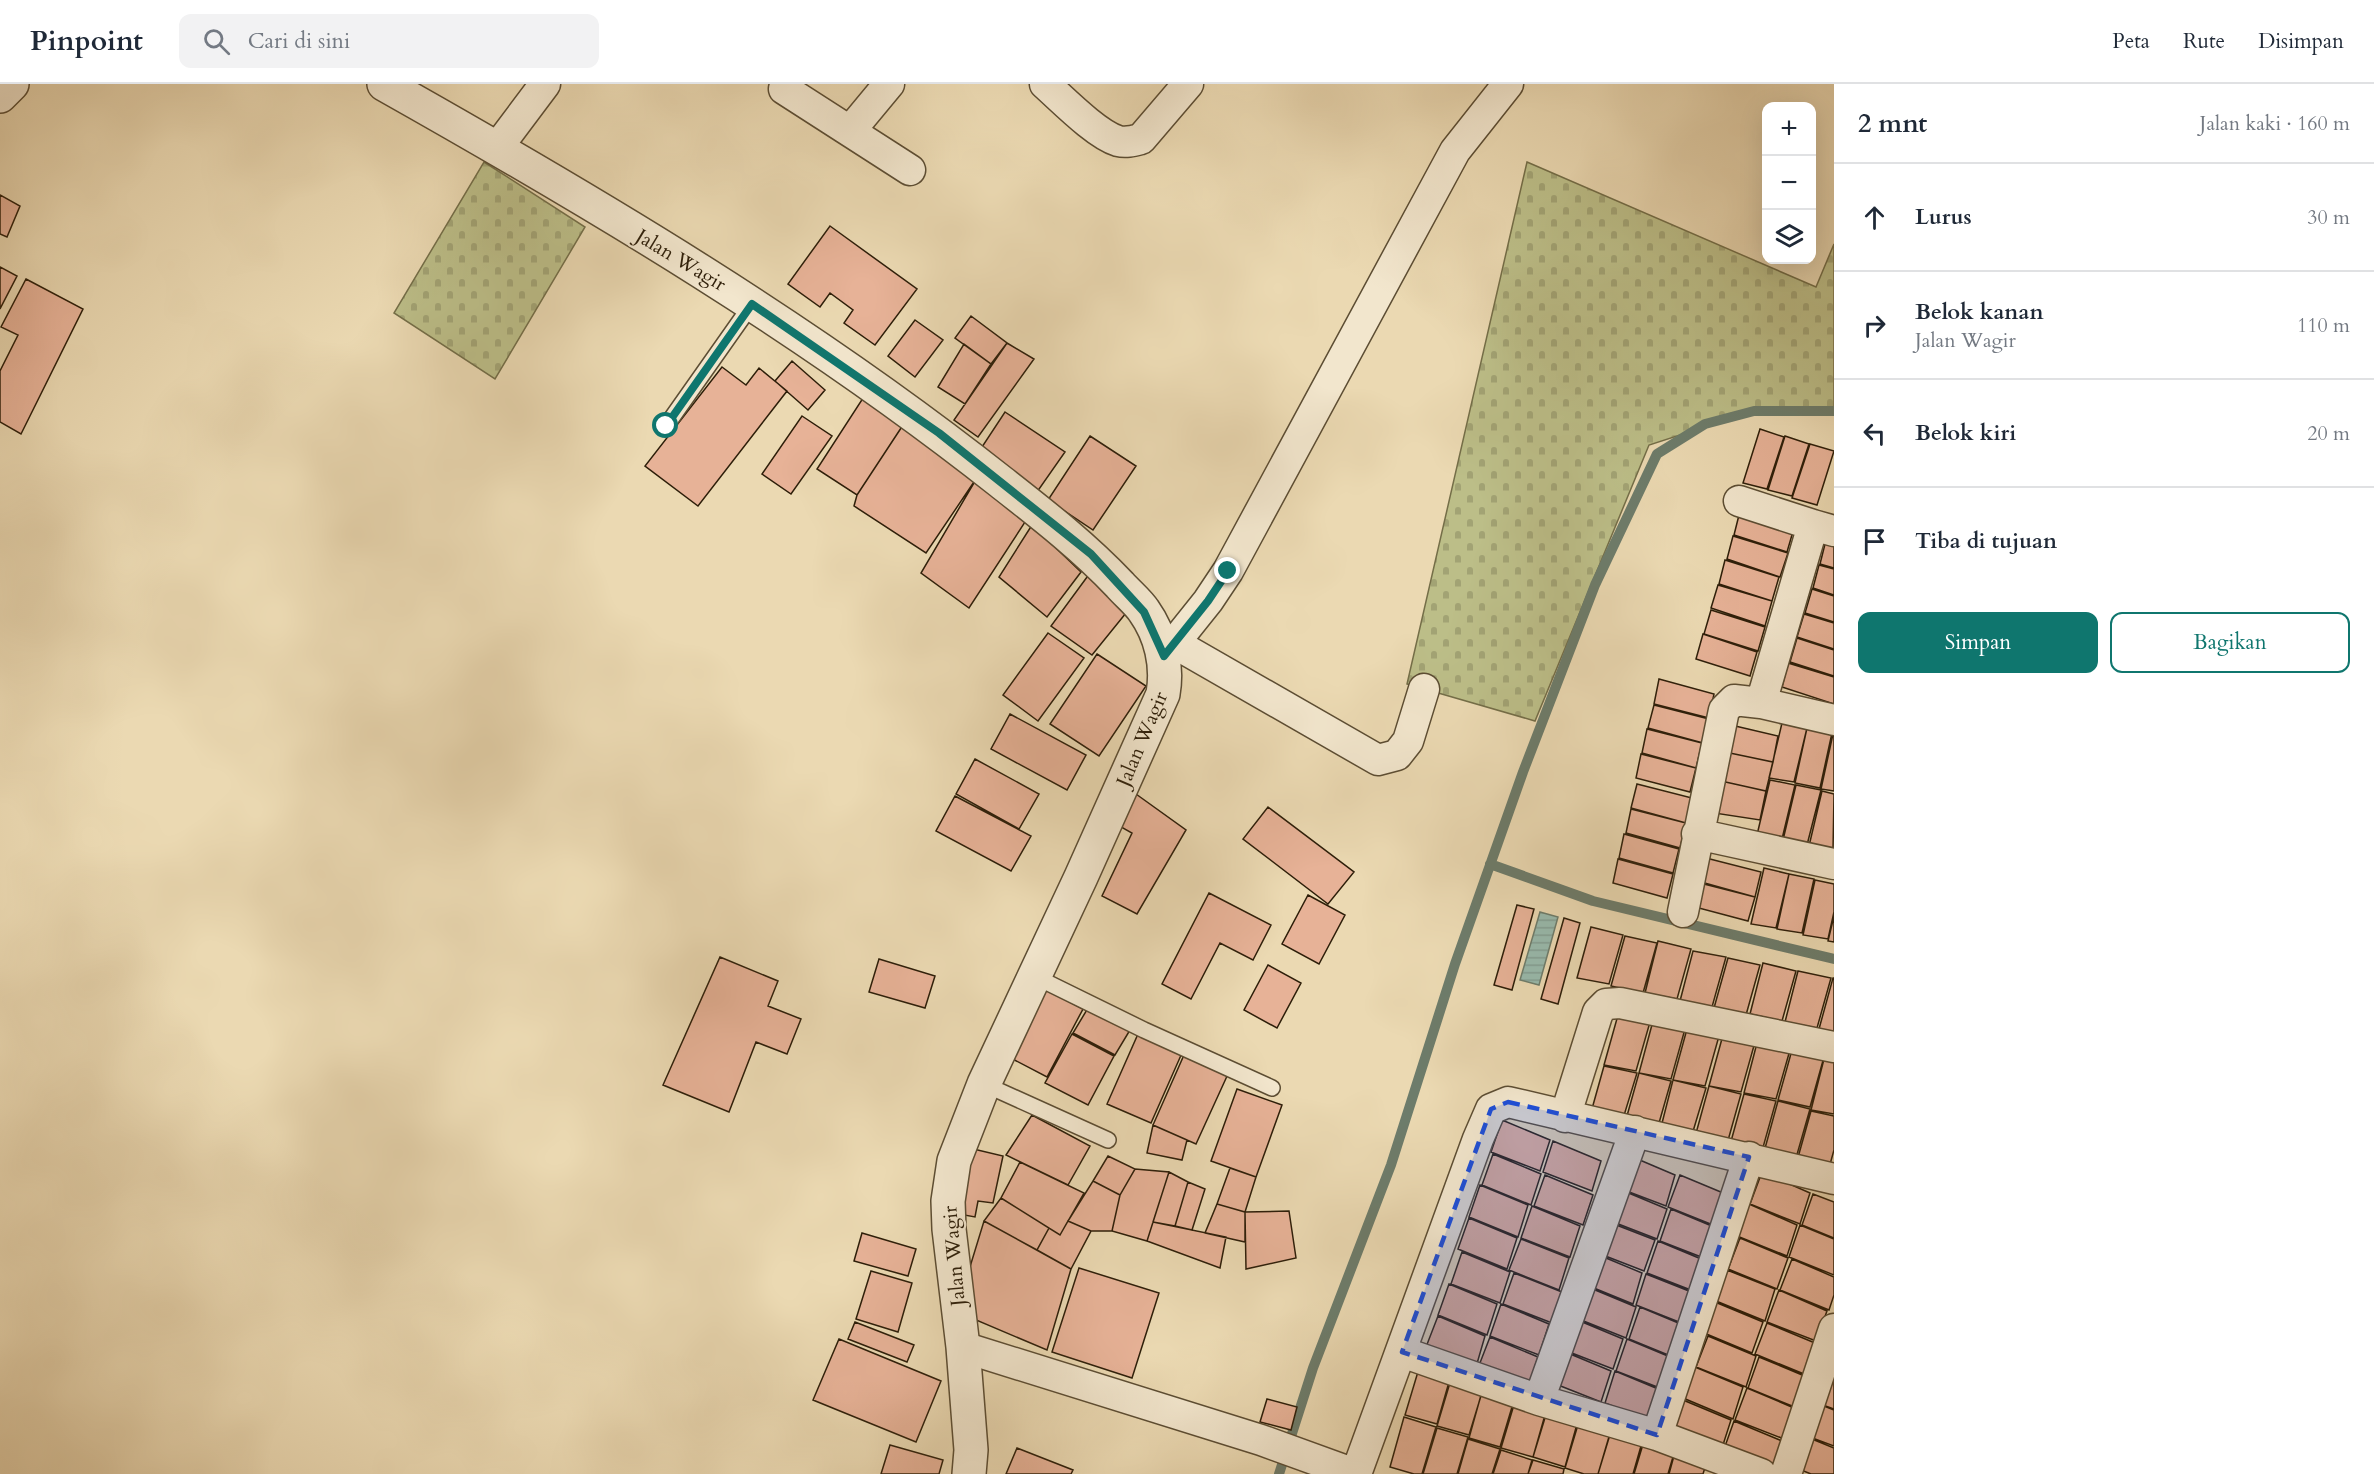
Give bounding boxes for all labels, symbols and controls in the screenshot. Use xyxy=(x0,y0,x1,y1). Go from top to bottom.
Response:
search box xyxy=(179,14,599,68)
text: Pinpoint xyxy=(30,22,143,60)
icon: search xyxy=(200,25,233,58)
text: Cari di sini xyxy=(248,26,350,56)
text: Peta xyxy=(2112,27,2150,56)
text: Rute xyxy=(2183,27,2225,56)
text: Disimpan xyxy=(2258,27,2344,56)
map controls xyxy=(1762,102,1816,264)
button: + xyxy=(1762,102,1816,156)
text: 2 mnt xyxy=(1858,106,1927,141)
text: Jalan kaki · 160 m xyxy=(2200,110,2350,137)
button: − xyxy=(1762,156,1816,210)
icon: ahead xyxy=(1858,201,1891,234)
text: Lurus xyxy=(1915,202,1972,232)
text: 30 m xyxy=(2307,204,2350,231)
button: layers xyxy=(1762,210,1816,264)
street label: Jalan Wagir xyxy=(628,221,732,298)
text: Belok kanan xyxy=(1915,297,2044,327)
icon: right xyxy=(1858,309,1891,342)
text: 110 m xyxy=(2297,312,2350,339)
text: Jalan Wagir xyxy=(1915,327,2016,354)
route start xyxy=(652,412,678,438)
icon: left xyxy=(1858,417,1891,450)
text: Belok kiri xyxy=(1915,418,2016,448)
text: 20 m xyxy=(2307,420,2350,447)
icon: arrive xyxy=(1858,525,1891,558)
text: Tiba di tujuan xyxy=(1915,526,2057,556)
route end xyxy=(1214,557,1240,583)
button: Simpan xyxy=(1858,612,2098,673)
button: Bagikan xyxy=(2110,612,2350,673)
street label: Jalan Wagir xyxy=(1109,687,1174,793)
street label: Jalan Wagir xyxy=(936,1204,972,1310)

